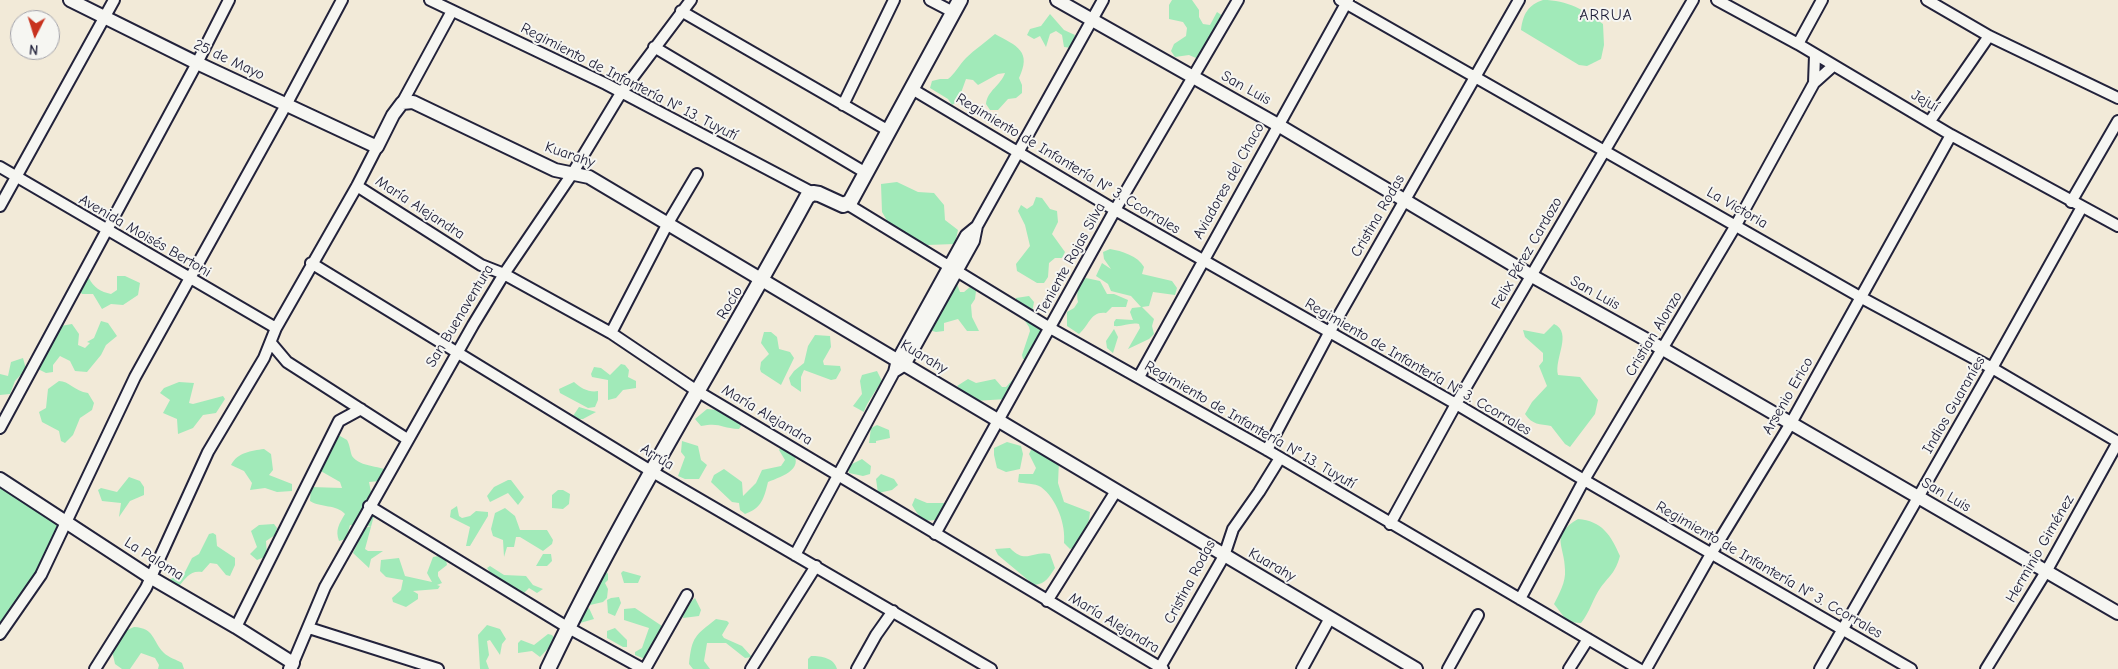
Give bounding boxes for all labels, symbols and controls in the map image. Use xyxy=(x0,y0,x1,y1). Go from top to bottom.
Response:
district label: ARRUA xyxy=(1579,5,1633,25)
north arrow xyxy=(10,10,60,60)
street label: Regimiento de Infantería N° 13. Tuyutí xyxy=(517,19,741,145)
street label: 25 de Mayo xyxy=(191,36,267,84)
text: N xyxy=(28,41,39,58)
street label: San Luis xyxy=(1218,67,1274,109)
street label: Jejuí xyxy=(1908,86,1942,116)
street label: Regimiento de Infantería N° 3. Ccorrales xyxy=(953,90,1183,238)
street label: Aviadores del Chaco xyxy=(1190,120,1268,242)
street label: Kuarahy xyxy=(543,138,597,172)
street label: María Alejandra xyxy=(372,172,468,244)
street label: Cristina Rodas xyxy=(1347,172,1409,260)
street label: La Victoria xyxy=(1703,183,1771,233)
street label: Avenida Moisés Bertoni xyxy=(76,191,214,281)
street label: Felix Pérez Cardozo xyxy=(1488,194,1566,312)
street label: Teniente Rojas Silva xyxy=(1033,200,1109,318)
street label: San Buenaventura xyxy=(422,261,498,371)
street label: San Luis xyxy=(1567,272,1623,314)
street label: Rocío xyxy=(713,283,747,323)
street label: Cristian Alonzo xyxy=(1622,288,1686,380)
street label: Regimiento de Infantería N° 3. Ccorrales xyxy=(1302,295,1534,439)
street label: Kuarahy xyxy=(897,336,951,378)
street label: Indios Guaraníes xyxy=(1919,353,1989,457)
street label: Arsenio Erico xyxy=(1759,354,1817,438)
street label: Regimiento de Infantería N° 13. Tuyutí xyxy=(1141,357,1359,493)
street label: María Alejandra xyxy=(718,381,816,449)
street label: Arrúa xyxy=(637,440,677,474)
street label: San Luis xyxy=(1918,474,1974,516)
street label: Herminio Giménez xyxy=(2002,492,2078,606)
street label: Regimiento de Infantería N° 3. Ccorrales xyxy=(1653,498,1885,642)
street label: La Paloma xyxy=(121,534,187,584)
street label: Cristina Rodas xyxy=(1160,537,1220,627)
street label: Kuarahy xyxy=(1245,544,1299,586)
street label: María Alejandra xyxy=(1065,589,1163,657)

